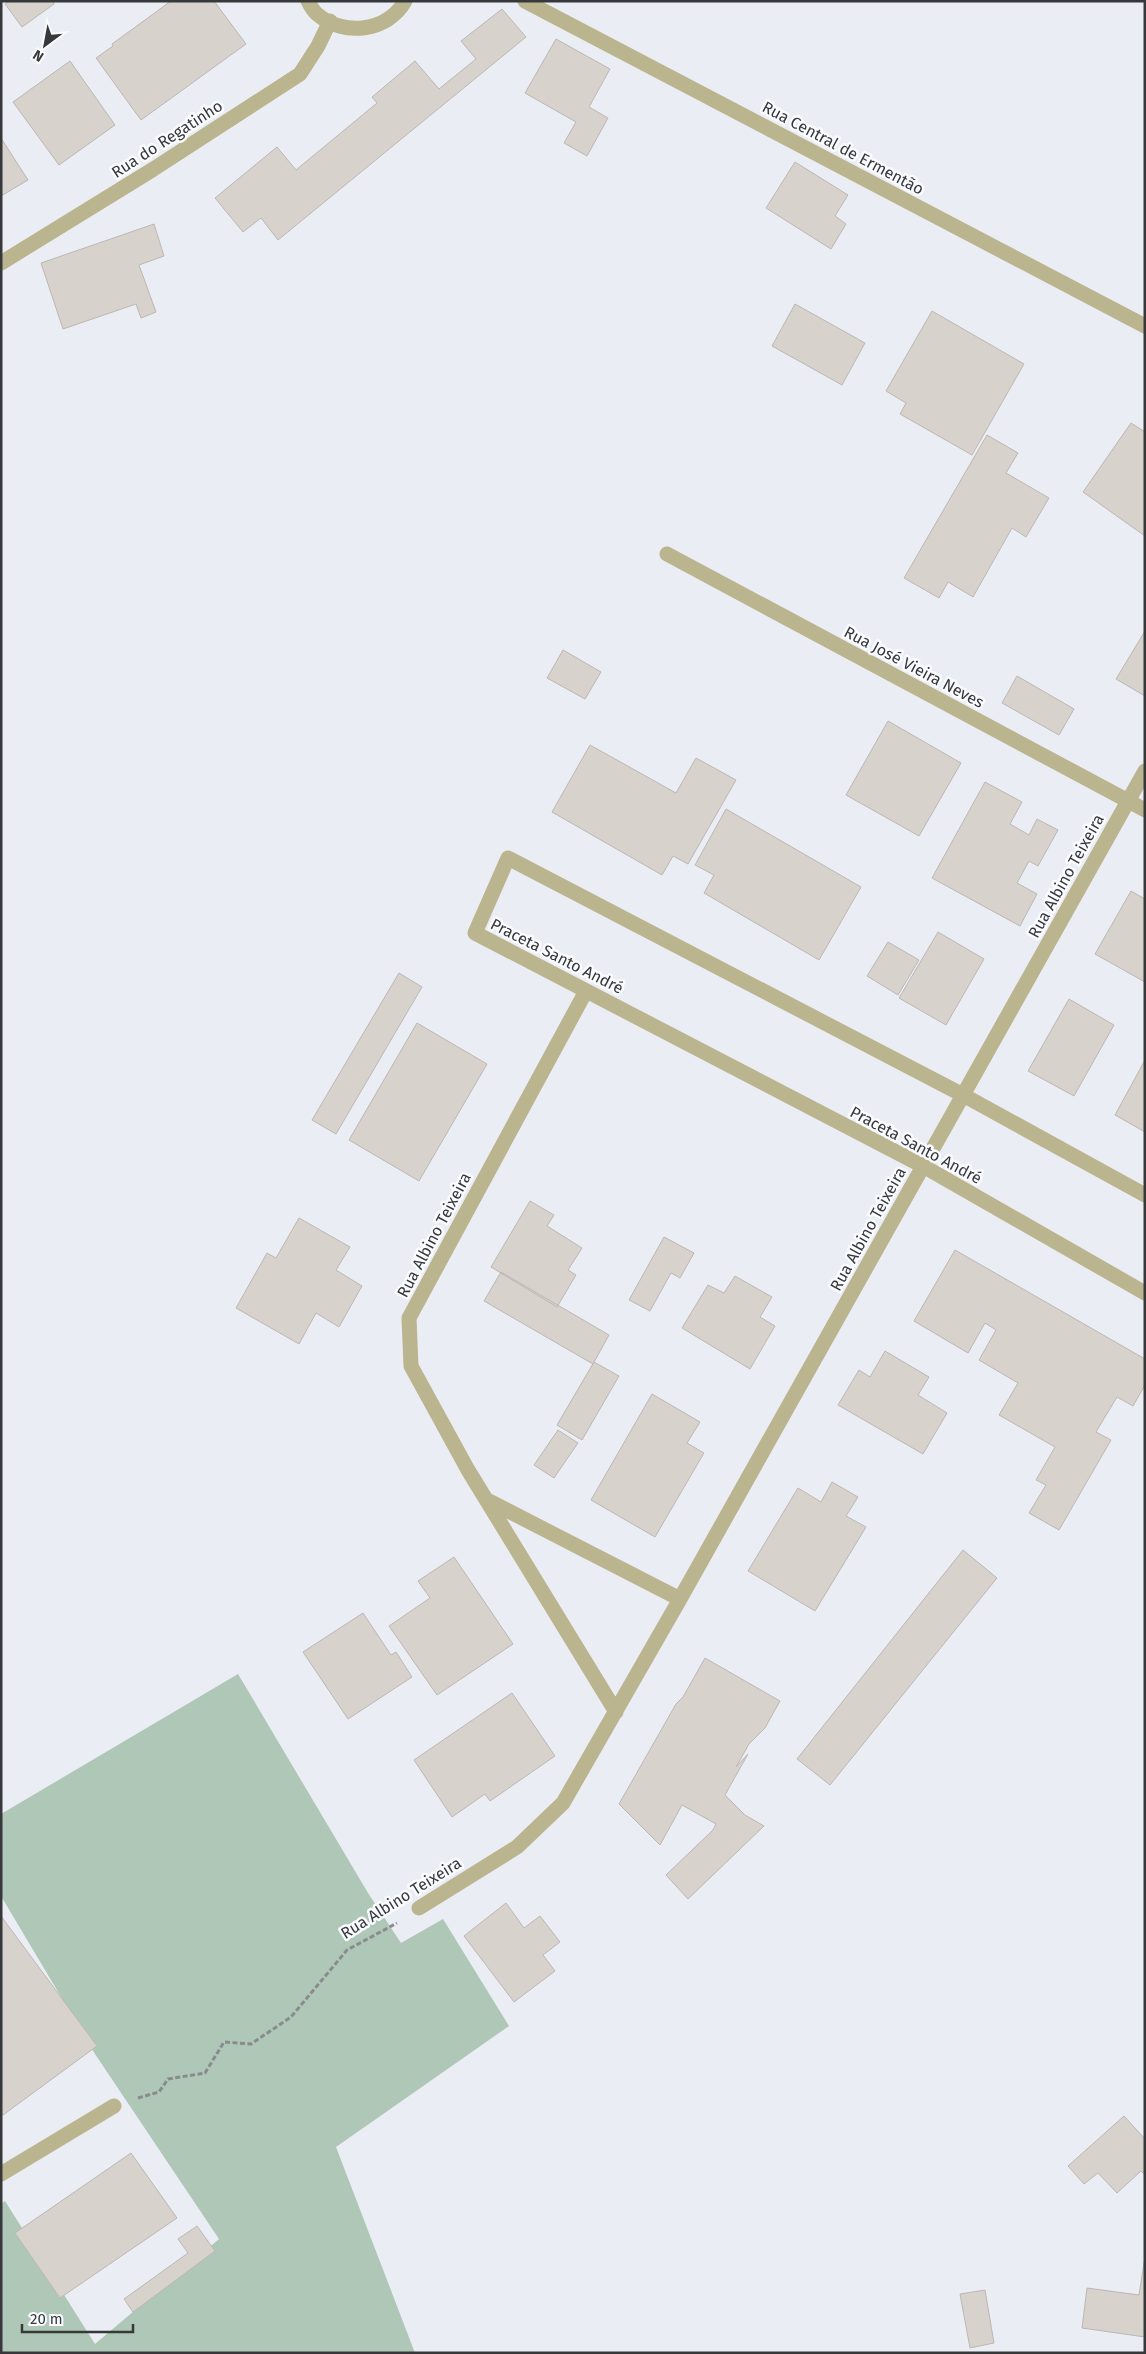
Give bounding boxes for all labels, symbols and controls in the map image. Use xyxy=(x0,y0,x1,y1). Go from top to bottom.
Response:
north arrow xyxy=(20,20,70,70)
text: N xyxy=(30,46,47,65)
street label: Rua do Regatinho xyxy=(108,96,226,182)
street label: Rua Central de Ermentão xyxy=(759,97,927,199)
street label: Rua José Vieira Neves xyxy=(841,622,987,712)
street label: Rua Albino Teixeira xyxy=(1024,811,1108,941)
street label: Praceta Santo André xyxy=(487,914,627,998)
street label: Praceta Santo André xyxy=(847,1102,985,1188)
street label: Rua Albino Teixeira xyxy=(826,1164,910,1294)
street label: Rua Albino Teixeira xyxy=(393,1169,475,1301)
street label: Rua Albino Teixeira xyxy=(337,1853,465,1943)
scale bar xyxy=(22,2302,134,2334)
text: 20 m xyxy=(30,2310,63,2328)

